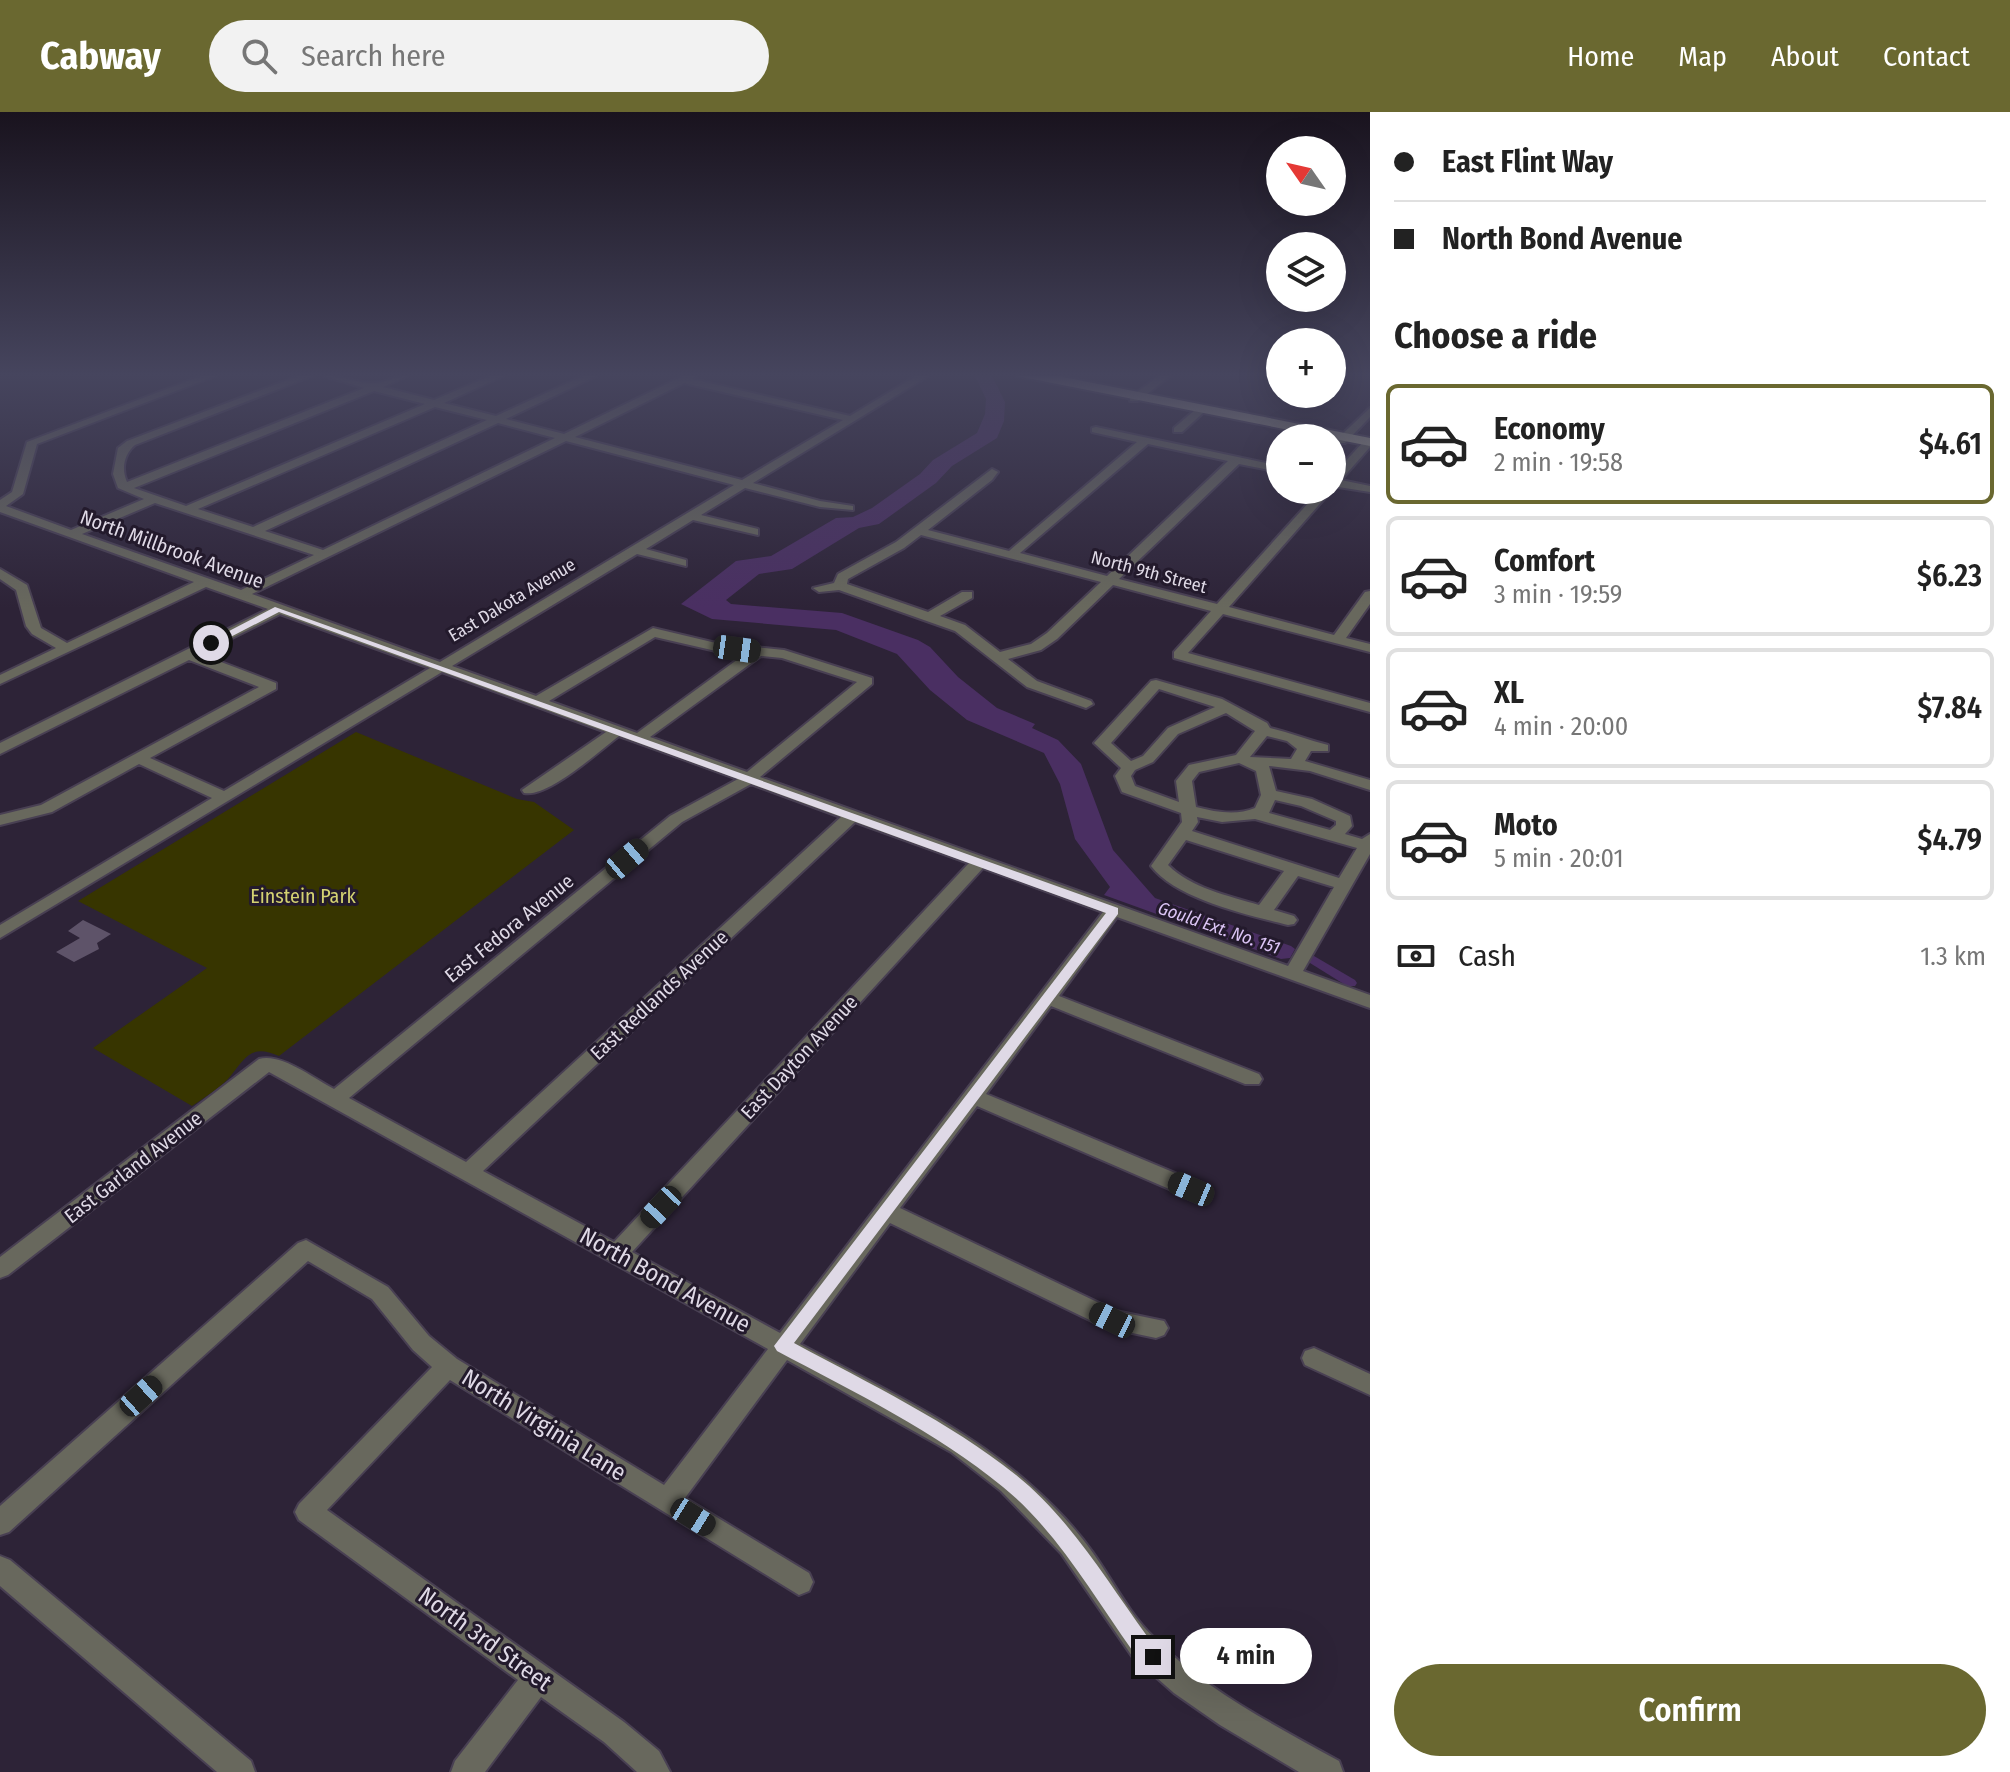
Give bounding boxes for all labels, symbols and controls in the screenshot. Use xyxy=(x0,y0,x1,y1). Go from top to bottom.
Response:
search box xyxy=(209,20,769,92)
text: Cabway xyxy=(40,33,161,79)
icon: search xyxy=(237,34,281,78)
text: Search here xyxy=(301,38,446,74)
text: Home xyxy=(1567,40,1634,73)
text: Map xyxy=(1678,40,1727,73)
text: About xyxy=(1771,40,1839,73)
text: Contact xyxy=(1883,40,1970,73)
north arrow xyxy=(1266,136,1346,216)
map controls xyxy=(1266,136,1346,504)
text: East Flint Way xyxy=(1442,144,1613,180)
text: North Bond Avenue xyxy=(1442,221,1682,257)
button: layers xyxy=(1266,232,1346,312)
text: Choose a ride xyxy=(1394,314,1597,358)
button: + xyxy=(1266,328,1346,408)
icon: car xyxy=(1398,408,1470,480)
text: Economy xyxy=(1494,411,1605,447)
button: − xyxy=(1266,424,1346,504)
text: $4.61 xyxy=(1919,426,1982,462)
text: 2 min · 19:58 xyxy=(1494,447,1623,478)
street label: North Millbrook Avenue xyxy=(77,505,267,593)
icon: car xyxy=(1398,540,1470,612)
text: Comfort xyxy=(1494,543,1595,579)
street label: North 9th Street xyxy=(1089,546,1209,598)
street label: East Dakota Avenue xyxy=(444,553,580,647)
text: $6.23 xyxy=(1917,558,1982,594)
text: 3 min · 19:59 xyxy=(1494,579,1622,610)
route start xyxy=(193,625,229,661)
car xyxy=(712,634,762,664)
icon: car xyxy=(1398,672,1470,744)
text: XL xyxy=(1494,675,1524,711)
text: $7.84 xyxy=(1917,690,1982,726)
text: 4 min · 20:00 xyxy=(1494,711,1628,742)
icon: car xyxy=(1398,804,1470,876)
text: Moto xyxy=(1494,807,1558,843)
text: $4.79 xyxy=(1918,822,1982,858)
car xyxy=(601,834,653,884)
text: 5 min · 20:01 xyxy=(1494,843,1624,874)
street label: East Fedora Avenue xyxy=(440,869,578,987)
park label: Einstein Park xyxy=(250,884,356,908)
water label: Gould Ext. No. 151 xyxy=(1155,897,1283,959)
street label: East Redlands Avenue xyxy=(585,925,733,1065)
icon: cash xyxy=(1394,934,1438,978)
text: Cash xyxy=(1458,938,1516,974)
text: 1.3 km xyxy=(1920,941,1986,972)
street label: East Dayton Avenue xyxy=(735,990,863,1124)
street label: East Garland Avenue xyxy=(59,1106,207,1228)
car xyxy=(1164,1169,1218,1209)
car xyxy=(636,1181,686,1233)
street label: North Bond Avenue xyxy=(575,1222,755,1338)
car xyxy=(1085,1299,1139,1341)
street label: North Virginia Lane xyxy=(457,1363,631,1487)
car xyxy=(115,1371,167,1421)
car xyxy=(666,1494,720,1540)
street label: North 3rd Street xyxy=(413,1581,557,1697)
callout: 4 min xyxy=(1181,1629,1313,1685)
route end xyxy=(1135,1639,1171,1675)
text: 4 min xyxy=(1217,1640,1276,1671)
button: Confirm xyxy=(1394,1664,1986,1756)

